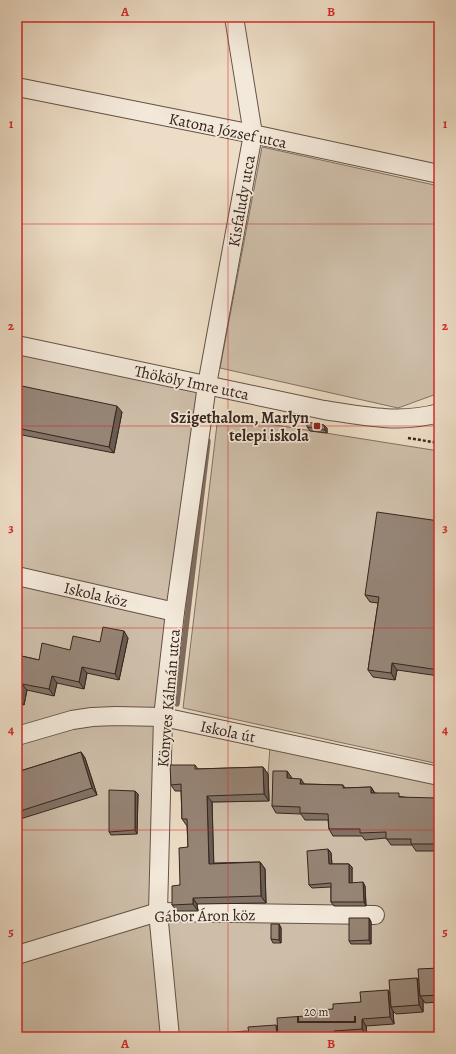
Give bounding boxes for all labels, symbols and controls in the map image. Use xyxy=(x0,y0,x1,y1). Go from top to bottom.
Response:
text: A xyxy=(120,3,130,20)
text: B xyxy=(327,3,335,20)
street label: Katona József utca xyxy=(167,108,289,154)
text: 1 xyxy=(9,115,14,132)
text: 1 xyxy=(443,115,448,132)
street label: Kisfaludy utca xyxy=(223,153,261,249)
text: 2 xyxy=(8,317,15,334)
text: 2 xyxy=(442,317,449,334)
street label: Thököly Imre utca xyxy=(132,360,252,406)
place label: Szigethalom, Marlyn telepi iskola xyxy=(170,407,309,447)
marker: Szigethalom, Marlyn telepi iskola xyxy=(312,421,322,431)
text: 3 xyxy=(8,519,14,536)
text: 3 xyxy=(442,519,448,536)
street label: Iskola köz xyxy=(62,577,130,613)
street label: Könyves Kálmán utca xyxy=(152,627,186,768)
street label: Iskola út xyxy=(198,715,257,749)
text: 4 xyxy=(8,721,14,738)
text: 4 xyxy=(442,721,448,738)
street label: Gábor Áron köz xyxy=(154,904,256,928)
text: 5 xyxy=(8,923,14,940)
text: 5 xyxy=(442,923,448,940)
scale bar xyxy=(298,998,355,1024)
text: 20 m xyxy=(304,1004,328,1020)
text: A xyxy=(120,1035,130,1052)
text: B xyxy=(327,1035,335,1052)

